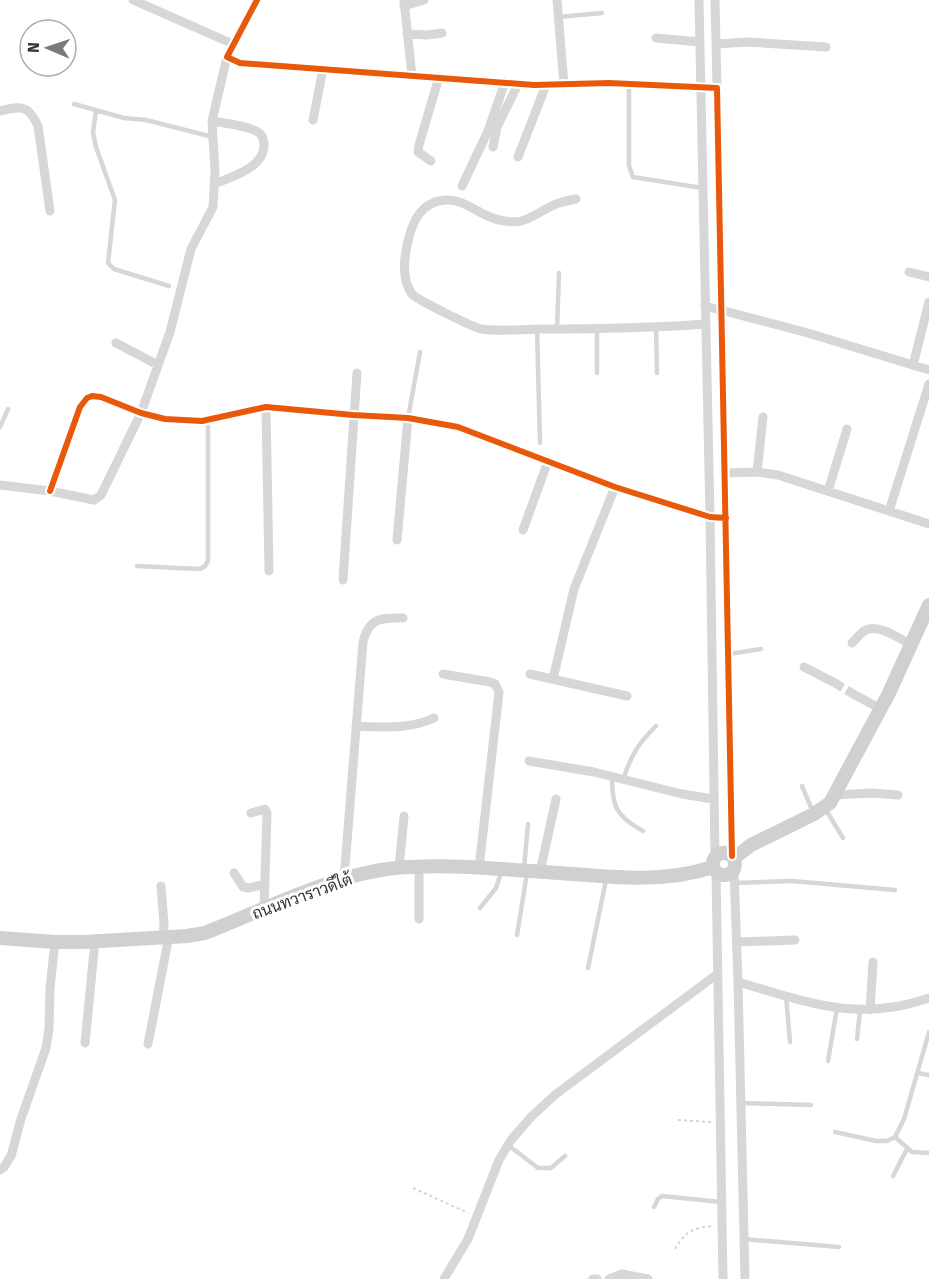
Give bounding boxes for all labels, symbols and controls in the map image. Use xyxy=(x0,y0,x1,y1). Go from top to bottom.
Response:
north arrow xyxy=(18,18,78,78)
text: N xyxy=(24,42,43,53)
street label: ถนนทวาราวดีใต้ xyxy=(249,867,356,923)

